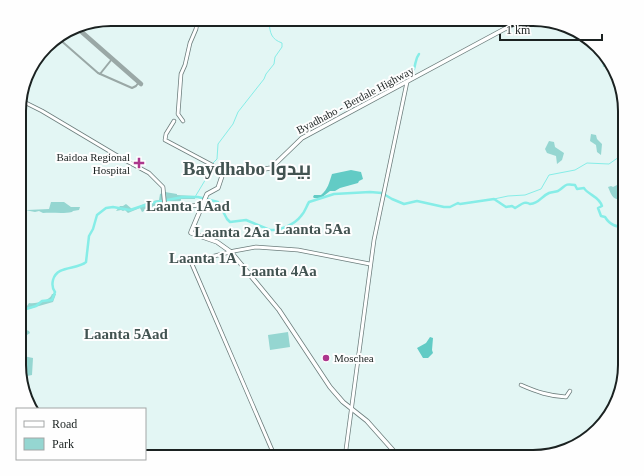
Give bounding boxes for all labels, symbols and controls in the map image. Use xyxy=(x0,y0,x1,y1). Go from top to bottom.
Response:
scale bar xyxy=(500,16,602,42)
text: 1 km xyxy=(506,23,531,37)
street label: Byadhabo - Berdale Highway xyxy=(294,64,416,136)
place label: Baidoa Regional Hospital xyxy=(56,151,130,176)
marker: Baidoa Regional Hospital xyxy=(133,157,145,169)
district label: Baydhabo بيدوا xyxy=(183,158,311,180)
district label: Laanta 1Aad xyxy=(146,198,231,214)
district label: Laanta 5Aa xyxy=(275,221,351,237)
district label: Laanta 2Aa xyxy=(194,224,270,240)
district label: Laanta 1A xyxy=(169,250,237,266)
district label: Laanta 4Aa xyxy=(241,263,317,279)
district label: Laanta 5Aad xyxy=(84,326,169,342)
place label: Moschea xyxy=(334,352,374,364)
marker: Moschea xyxy=(321,353,331,363)
legend xyxy=(16,408,146,460)
text: Road xyxy=(52,417,77,431)
text: Park xyxy=(52,437,74,451)

